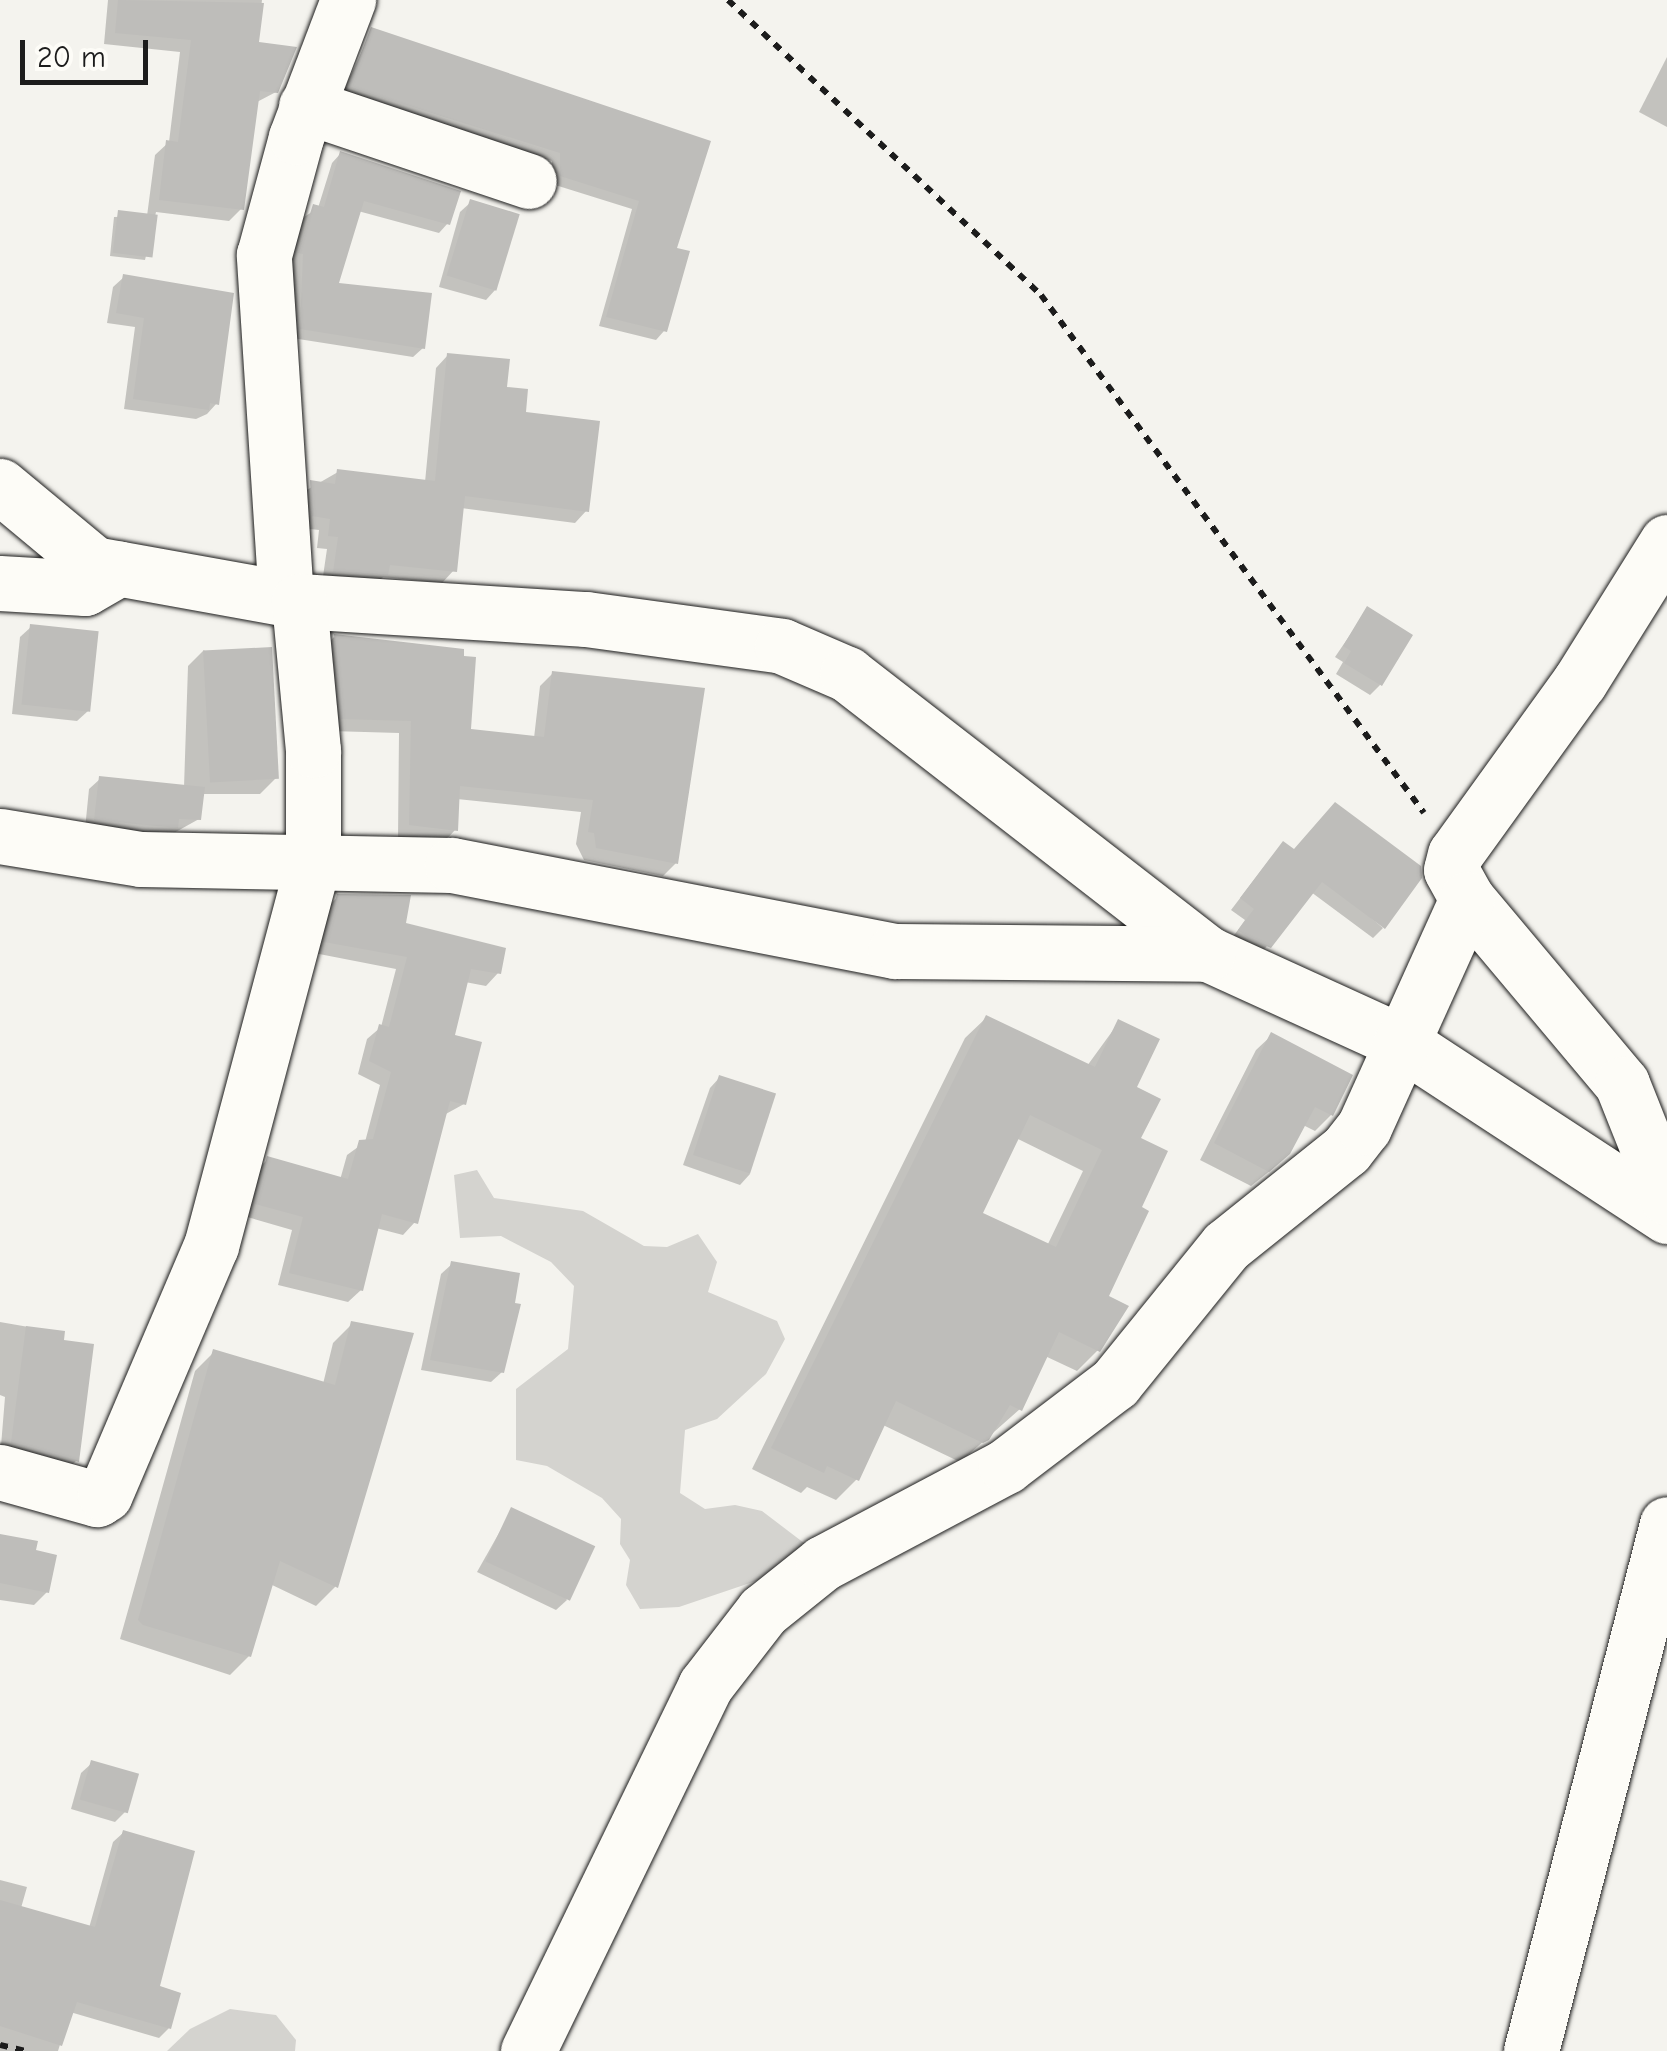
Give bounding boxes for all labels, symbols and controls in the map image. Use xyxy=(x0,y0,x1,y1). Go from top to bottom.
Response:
scale bar xyxy=(25,20,152,82)
text: 20 m xyxy=(37,40,106,75)

